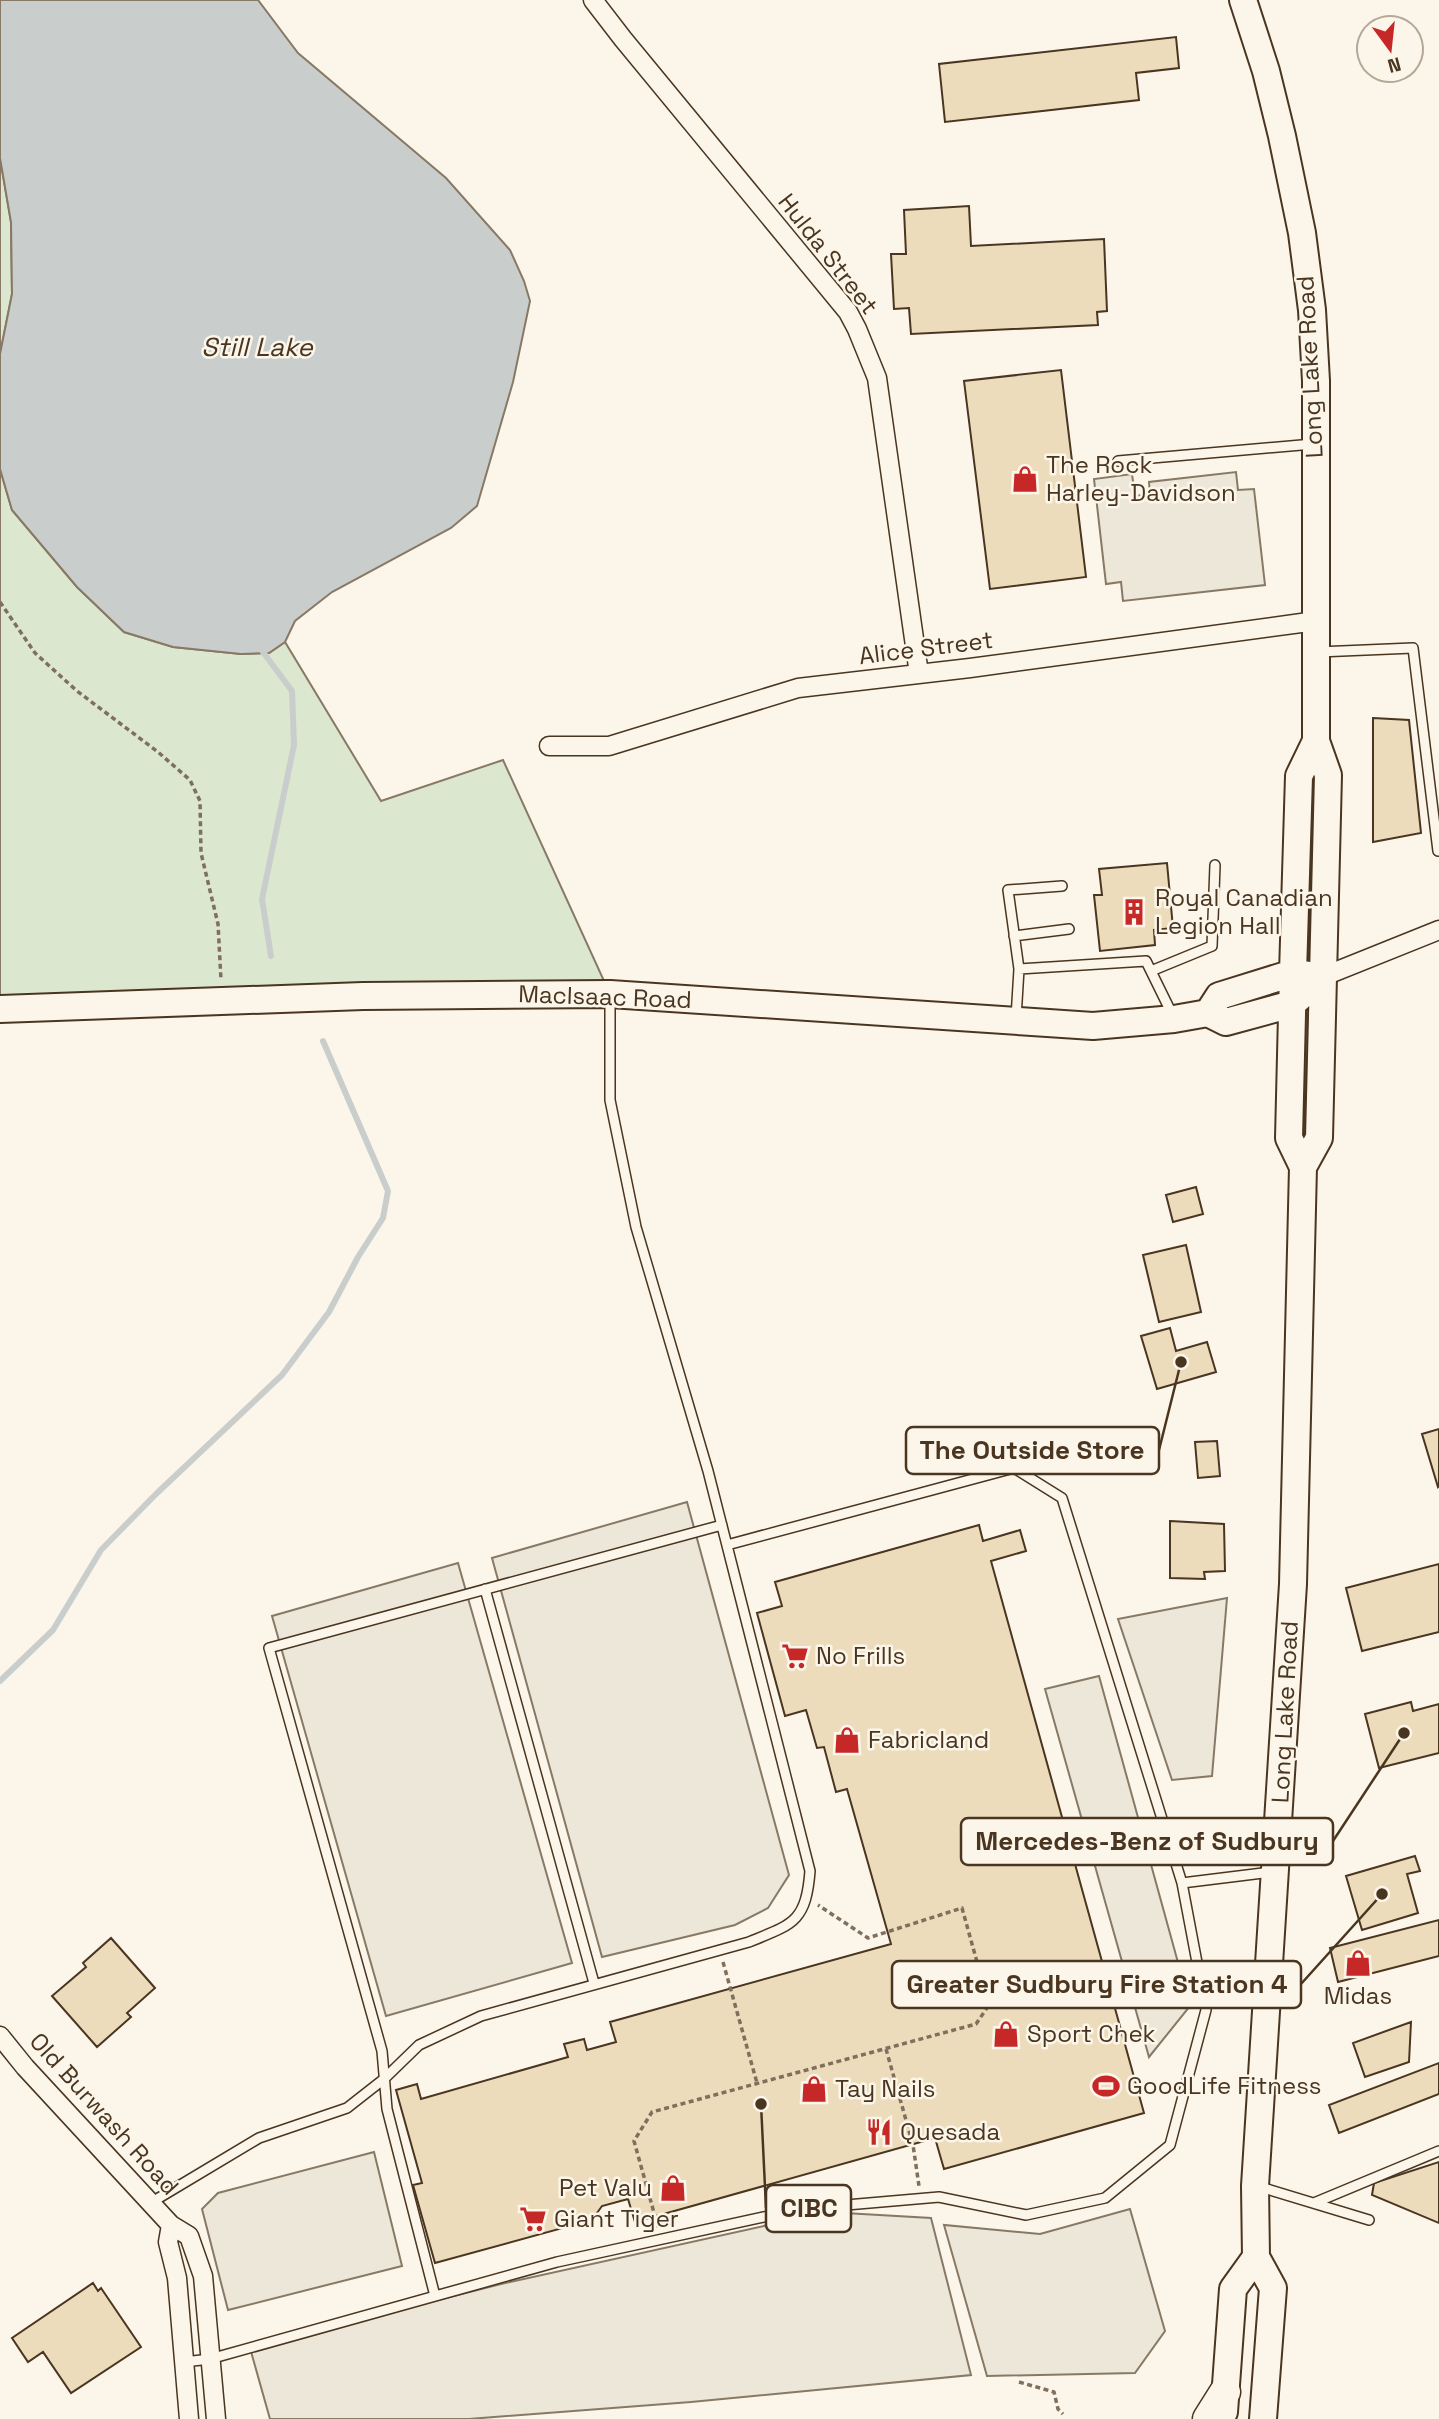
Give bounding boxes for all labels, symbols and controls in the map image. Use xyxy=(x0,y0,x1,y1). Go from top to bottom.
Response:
north arrow xyxy=(1355,14,1425,84)
text: N xyxy=(1385,51,1404,79)
street label: Hulda Street xyxy=(772,187,885,320)
street label: Long Lake Road xyxy=(1289,275,1330,459)
water label: Still Lake xyxy=(201,330,314,364)
place label: The Rock Harley-Davidson xyxy=(1046,449,1236,508)
shop icon: The Rock Harley-Davidson xyxy=(1010,464,1040,494)
street label: Alice Street xyxy=(857,624,995,671)
place label: Royal Canadian Legion Hall xyxy=(1155,882,1333,941)
building icon: Royal Canadian Legion Hall xyxy=(1119,897,1149,927)
street label: MacIsaac Road xyxy=(518,978,692,1015)
callout: The Outside Store xyxy=(906,1427,1159,1474)
text: The Outside Store xyxy=(920,1433,1144,1467)
street label: Long Lake Road xyxy=(1264,1620,1305,1804)
place label: No Frills xyxy=(816,1640,905,1671)
supermarket icon: No Frills xyxy=(780,1641,810,1671)
place label: Fabricland xyxy=(868,1724,989,1755)
shop icon: Fabricland xyxy=(832,1725,862,1755)
callout: Mercedes-Benz of Sudbury xyxy=(961,1818,1333,1865)
text: Mercedes-Benz of Sudbury xyxy=(975,1824,1319,1858)
shop icon: Midas xyxy=(1343,1948,1373,1978)
callout: Greater Sudbury Fire Station 4 xyxy=(892,1961,1301,2008)
text: Greater Sudbury Fire Station 4 xyxy=(906,1967,1288,2001)
place label: Midas xyxy=(1324,1980,1392,2011)
place label: Sport Chek xyxy=(1027,2018,1156,2049)
shop icon: Sport Chek xyxy=(991,2019,1021,2049)
street label: Old Burwash Road xyxy=(23,2026,186,2201)
place label: GoodLife Fitness xyxy=(1127,2070,1321,2101)
sports icon: GoodLife Fitness xyxy=(1091,2071,1121,2101)
place label: Tay Nails xyxy=(835,2073,936,2104)
shop icon: Tay Nails xyxy=(799,2074,829,2104)
place label: Quesada xyxy=(900,2116,1000,2147)
restaurant icon: Quesada xyxy=(864,2117,894,2147)
place label: Pet Valu xyxy=(559,2172,652,2203)
shop icon: Pet Valu xyxy=(658,2173,688,2203)
callout: CIBC xyxy=(766,2185,851,2232)
text: CIBC xyxy=(780,2191,838,2225)
place label: Giant Tiger xyxy=(554,2203,679,2234)
supermarket icon: Giant Tiger xyxy=(518,2204,548,2234)

